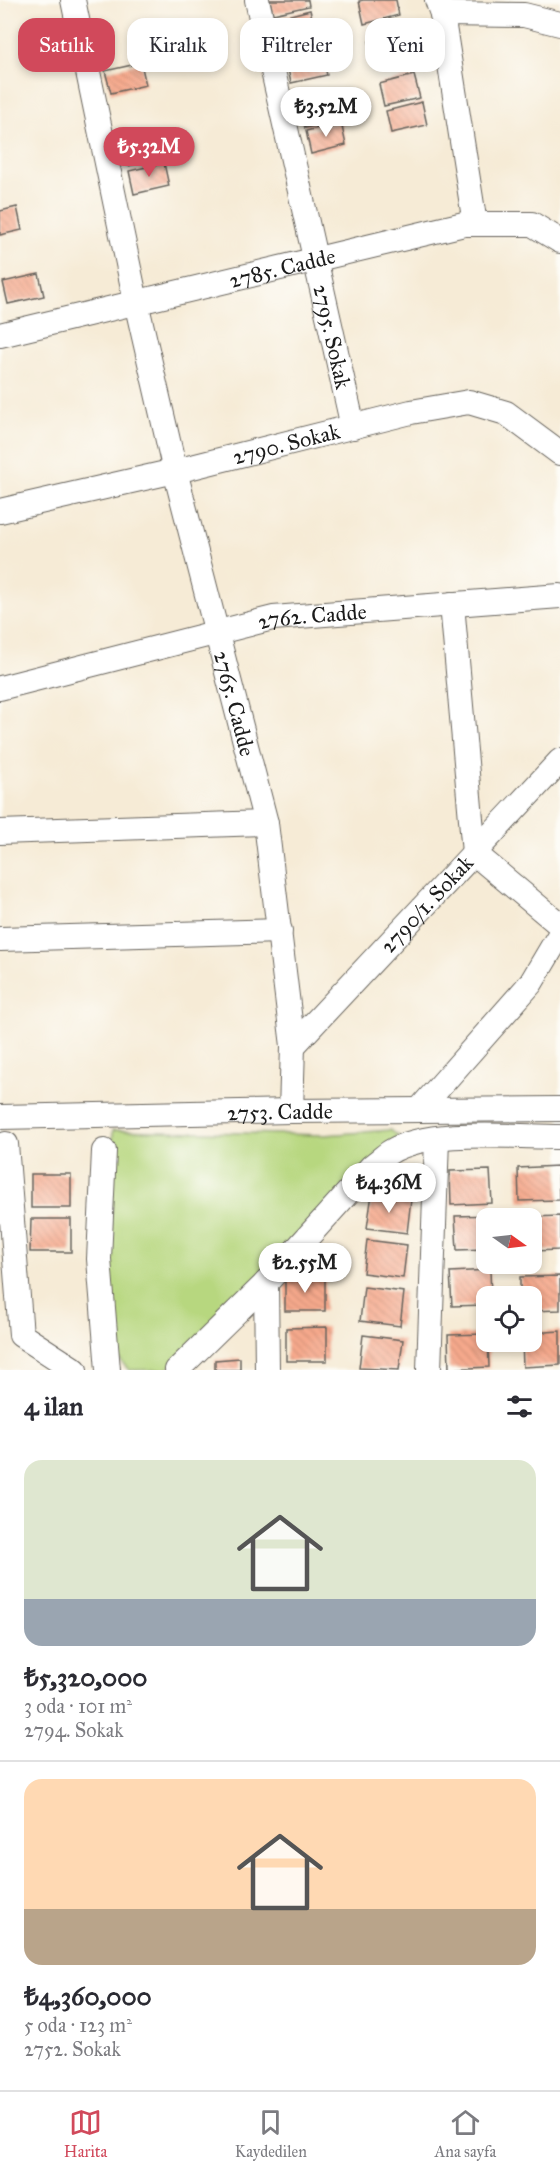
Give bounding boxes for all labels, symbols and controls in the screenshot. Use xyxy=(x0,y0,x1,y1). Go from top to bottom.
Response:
chip: Satılık xyxy=(18,18,115,72)
chip: Kiralık xyxy=(127,18,228,72)
chip: Filtreler xyxy=(240,18,353,72)
chip: Yeni xyxy=(365,18,445,72)
pin: ₺3.52M xyxy=(277,87,375,138)
text: ₺3.52M xyxy=(294,94,358,118)
pin: ₺5.32M xyxy=(100,127,198,178)
text: ₺5.32M xyxy=(118,134,180,158)
street label: 2785. Cadde xyxy=(226,242,338,293)
street label: 2795. Sokak xyxy=(308,282,358,392)
street label: 2790. Sokak xyxy=(230,417,343,470)
street label: 2762. Cadde xyxy=(255,597,368,635)
street label: 2765. Cadde xyxy=(209,648,262,759)
street label: 2790/1. Sokak xyxy=(374,849,479,958)
street label: 2753. Cadde xyxy=(227,1097,333,1126)
pin: ₺4.36M xyxy=(340,1163,438,1214)
text: ₺4.36M xyxy=(356,1170,422,1194)
north arrow xyxy=(476,1208,542,1274)
map controls xyxy=(476,1208,542,1352)
pin: ₺2.55M xyxy=(256,1243,354,1294)
text: ₺2.55M xyxy=(273,1250,337,1274)
button: locate xyxy=(476,1286,542,1352)
text: 4 ilan xyxy=(24,1390,83,1422)
icon: filters xyxy=(503,1390,536,1423)
icon: home xyxy=(226,1499,334,1607)
text: ₺5,320,000 xyxy=(24,1661,147,1693)
text: 3 oda · 101 m² xyxy=(24,1694,132,1718)
text: 2794. Sokak xyxy=(24,1718,123,1742)
icon: home xyxy=(226,1818,334,1926)
text: ₺4,360,000 xyxy=(24,1980,152,2012)
text: 5 oda · 123 m² xyxy=(24,2013,132,2037)
text: 2752. Sokak xyxy=(24,2037,121,2061)
tab: Harita xyxy=(64,2106,107,2161)
tab: Kaydedilen xyxy=(235,2106,307,2161)
tab: Ana sayfa xyxy=(434,2106,496,2161)

